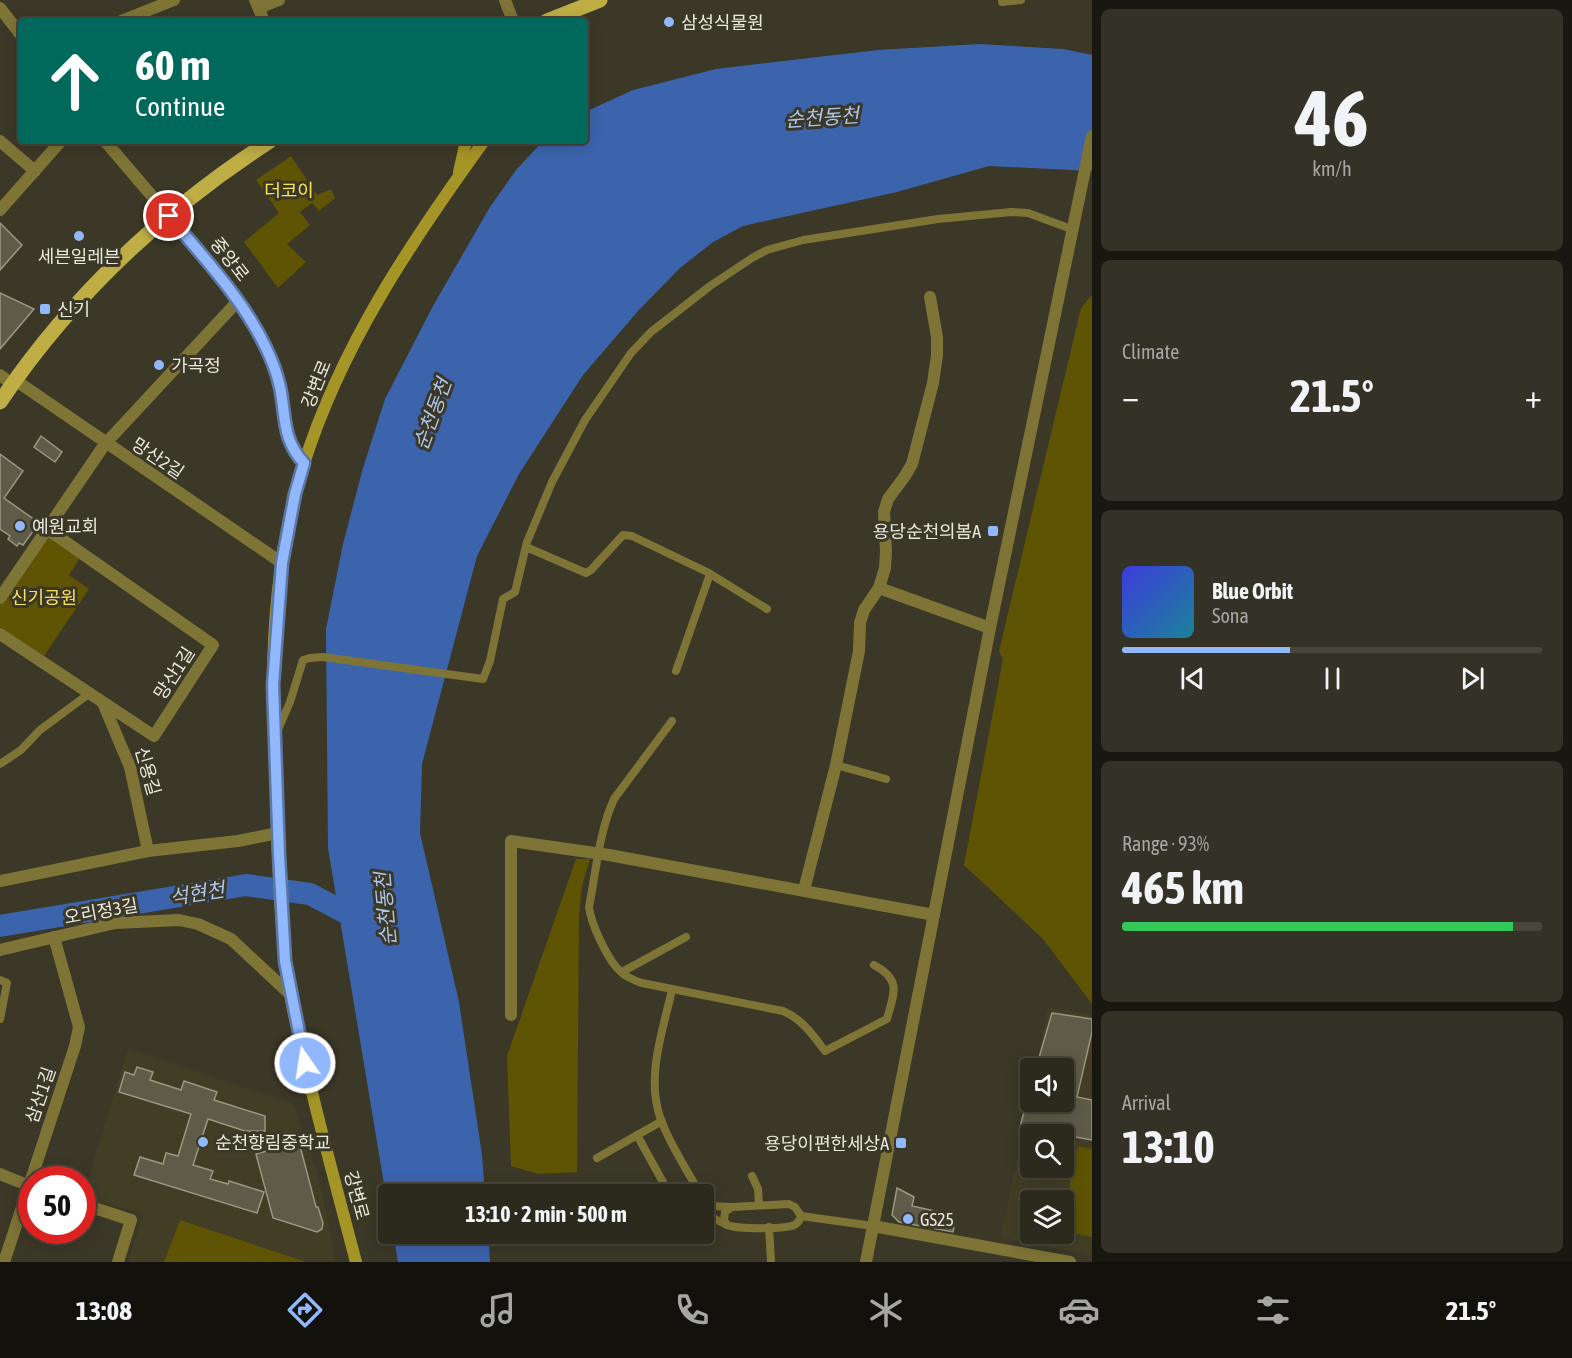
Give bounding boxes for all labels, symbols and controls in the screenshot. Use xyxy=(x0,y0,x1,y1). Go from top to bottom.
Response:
place label: 삼성식물원 xyxy=(681,12,764,33)
marker: 삼성식물원 xyxy=(662,15,676,29)
text: 60 m xyxy=(135,41,210,89)
icon: ahead xyxy=(36,42,114,120)
text: 46 xyxy=(1295,73,1369,163)
text: Continue xyxy=(135,91,225,122)
water label: 순천동천 xyxy=(784,103,862,131)
text: km/h xyxy=(1312,157,1352,180)
park label: 더코이 xyxy=(264,180,314,201)
pin xyxy=(143,190,194,241)
icon: arrive xyxy=(152,199,185,232)
marker: 세븐일레븐 xyxy=(72,229,86,243)
street label: 중앙로 xyxy=(206,233,254,285)
place label: 세븐일레븐 xyxy=(38,246,120,267)
place label: 신기 xyxy=(57,299,90,320)
marker: 신기 xyxy=(38,302,52,316)
text: Climate xyxy=(1122,340,1179,363)
place label: 가곡정 xyxy=(171,355,221,376)
street label: 강변로 xyxy=(297,357,335,411)
marker: 가곡정 xyxy=(152,358,166,372)
text: 21.5° xyxy=(1290,370,1374,422)
water label: 순천동천 xyxy=(409,373,456,453)
text: − xyxy=(1122,377,1139,415)
text: + xyxy=(1525,377,1542,415)
street label: 망산2길 xyxy=(128,433,188,483)
place label: 예원교회 xyxy=(32,516,98,537)
marker: 예원교회 xyxy=(13,519,27,533)
place label: 용당순천의봄A xyxy=(873,521,981,542)
marker: 용당순천의봄A xyxy=(986,524,1000,538)
text: Blue Orbit xyxy=(1212,578,1293,604)
park label: 신기공원 xyxy=(11,587,77,608)
text: Sona xyxy=(1212,604,1249,627)
street label: 망산1길 xyxy=(149,643,199,703)
icon: previous xyxy=(1176,662,1209,695)
icon: pause xyxy=(1316,662,1349,695)
icon: next xyxy=(1456,662,1489,695)
street label: 신용길 xyxy=(131,744,165,798)
text: Range · 93% xyxy=(1122,832,1209,855)
text: 465 km xyxy=(1122,862,1244,914)
water label: 순천동천 xyxy=(370,869,400,947)
water label: 석현천 xyxy=(168,877,229,909)
street label: 오리정3길 xyxy=(62,894,140,928)
position arrow xyxy=(273,1031,337,1095)
map controls xyxy=(1020,1058,1074,1244)
button: sound xyxy=(1020,1058,1074,1112)
street label: 삼산1길 xyxy=(21,1064,59,1126)
text: Arrival xyxy=(1122,1091,1171,1114)
text: 13:10 xyxy=(1122,1121,1215,1173)
button: search xyxy=(1020,1124,1074,1178)
place label: 순천향림중학교 xyxy=(215,1132,331,1153)
place label: 용당이편한세상A xyxy=(764,1133,889,1154)
marker: 순천향림중학교 xyxy=(196,1135,210,1149)
marker: 용당이편한세상A xyxy=(894,1136,908,1150)
speed limit sign: 50 xyxy=(18,1166,96,1244)
street label: 강변로 xyxy=(340,1168,374,1222)
button: layers xyxy=(1020,1190,1074,1244)
text: 13:10 · 2 min · 500 m xyxy=(465,1201,627,1227)
place label: GS25 xyxy=(920,1209,954,1230)
marker: GS25 xyxy=(901,1212,915,1226)
icon: directions xyxy=(284,1289,326,1331)
icon: music xyxy=(477,1289,519,1331)
icon: phone xyxy=(671,1289,713,1331)
icon: climate xyxy=(865,1289,907,1331)
icon: car xyxy=(1058,1289,1100,1331)
icon: filters xyxy=(1252,1289,1294,1331)
text: 13:08 xyxy=(76,1295,132,1326)
text: 21.5° xyxy=(1446,1295,1496,1326)

